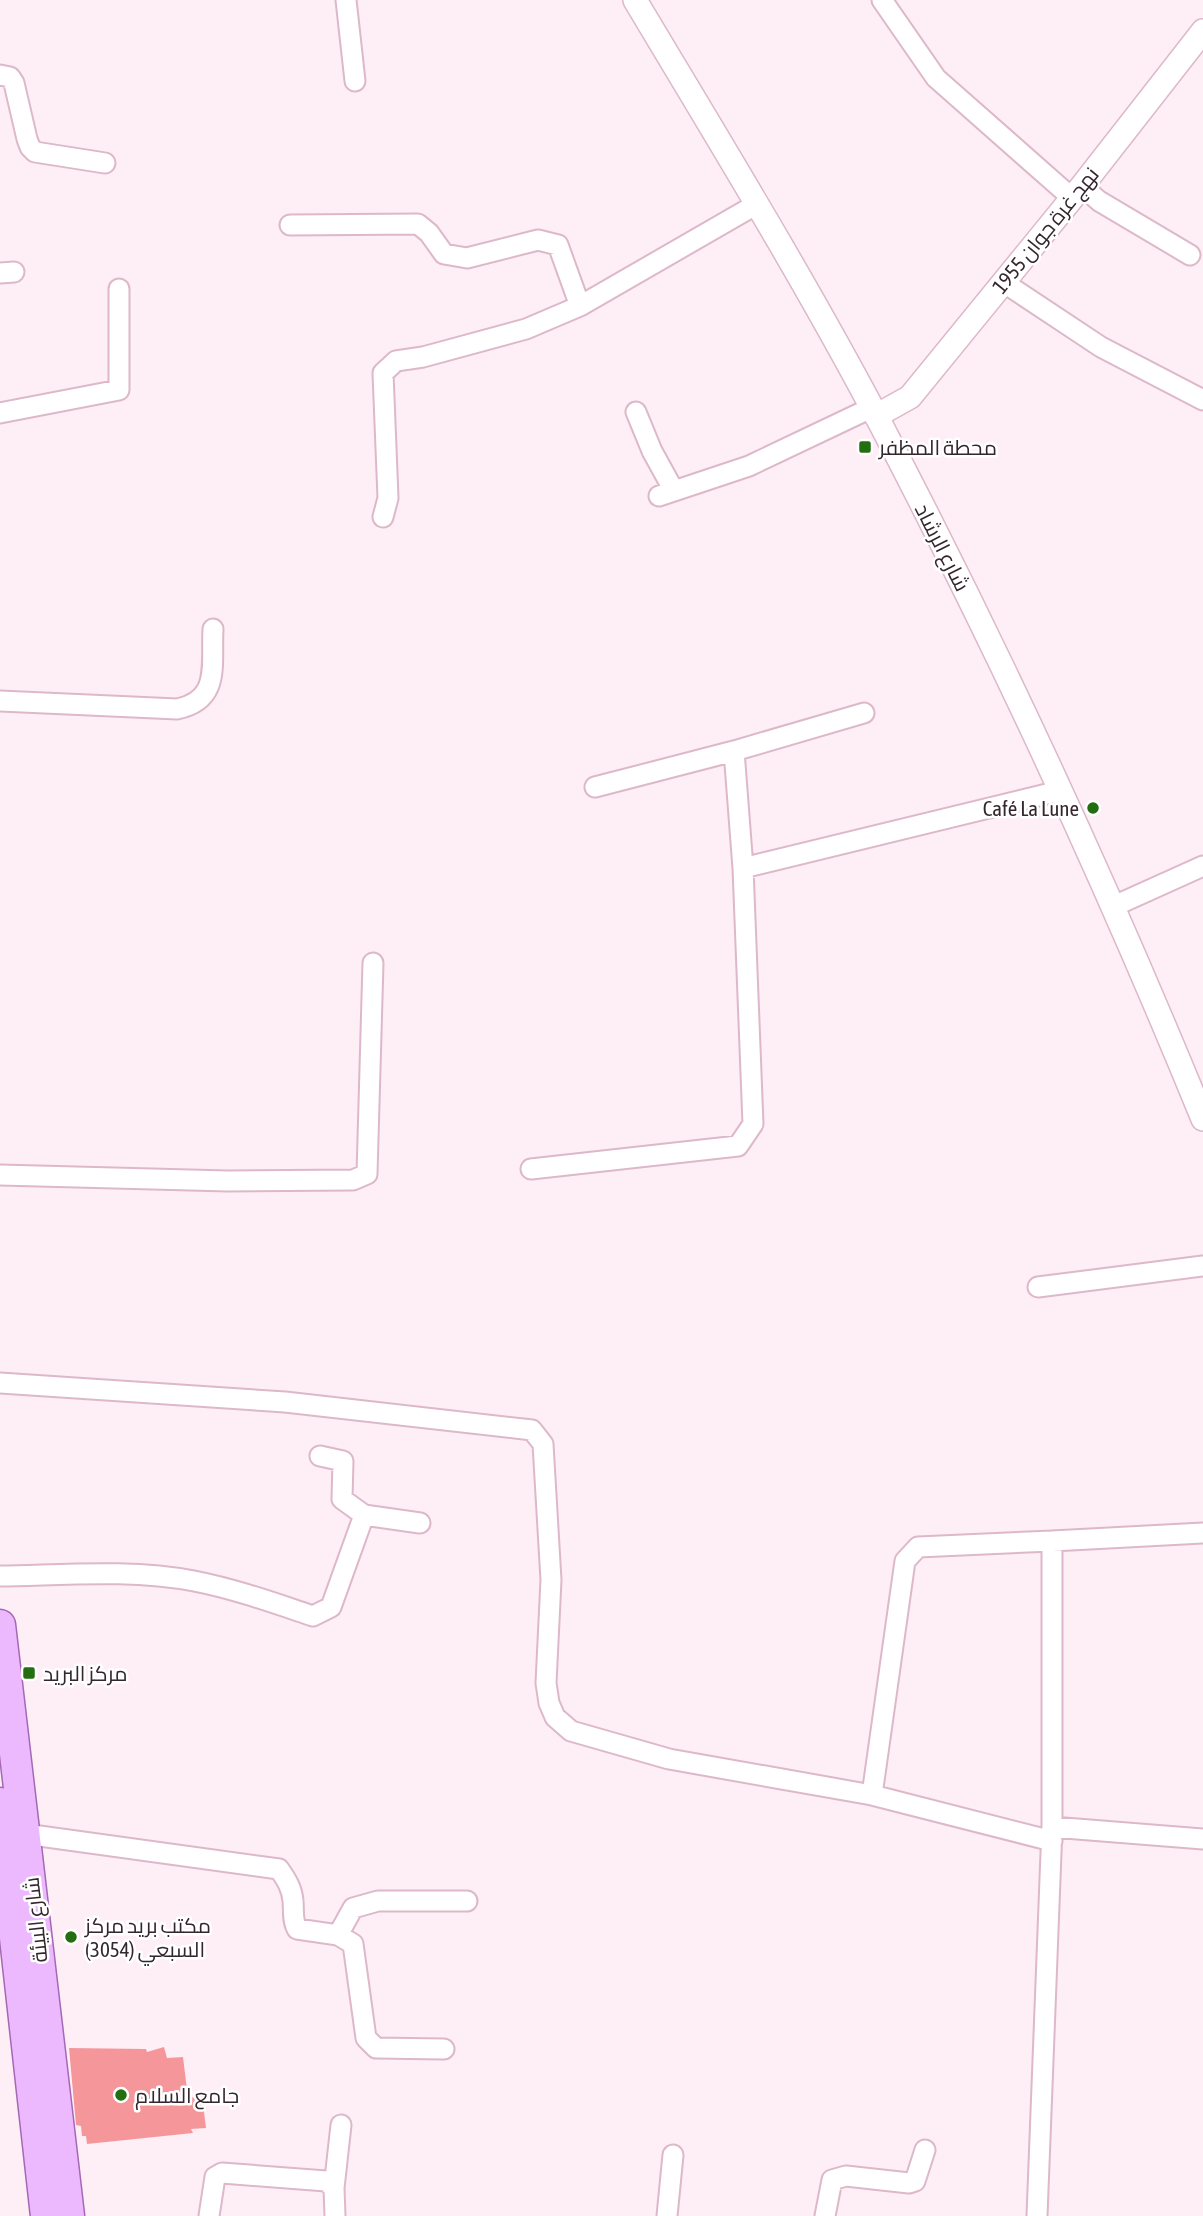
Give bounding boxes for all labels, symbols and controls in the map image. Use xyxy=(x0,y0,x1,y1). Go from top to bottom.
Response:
street label: نهج غرة جوان 1955 xyxy=(987,162,1105,300)
place label: محطة المظفر xyxy=(878,435,997,460)
marker: محطة المظفر xyxy=(857,439,873,455)
street label: شارع الرشاد xyxy=(908,499,975,596)
place label: Café La Lune xyxy=(983,796,1079,820)
marker: Café La Lune xyxy=(1085,800,1101,816)
place label: مركز البريد xyxy=(43,1661,128,1686)
marker: مركز البريد xyxy=(21,1665,37,1681)
street label: شارع البيئة xyxy=(19,1876,54,1964)
place label: مكتب بريد مركز السبعي (3054) xyxy=(84,1913,211,1966)
marker: مكتب بريد مركز السبعي (3054) xyxy=(63,1929,79,1945)
place label: جامع السلام xyxy=(135,2083,239,2110)
marker: جامع السلام xyxy=(113,2087,129,2103)

